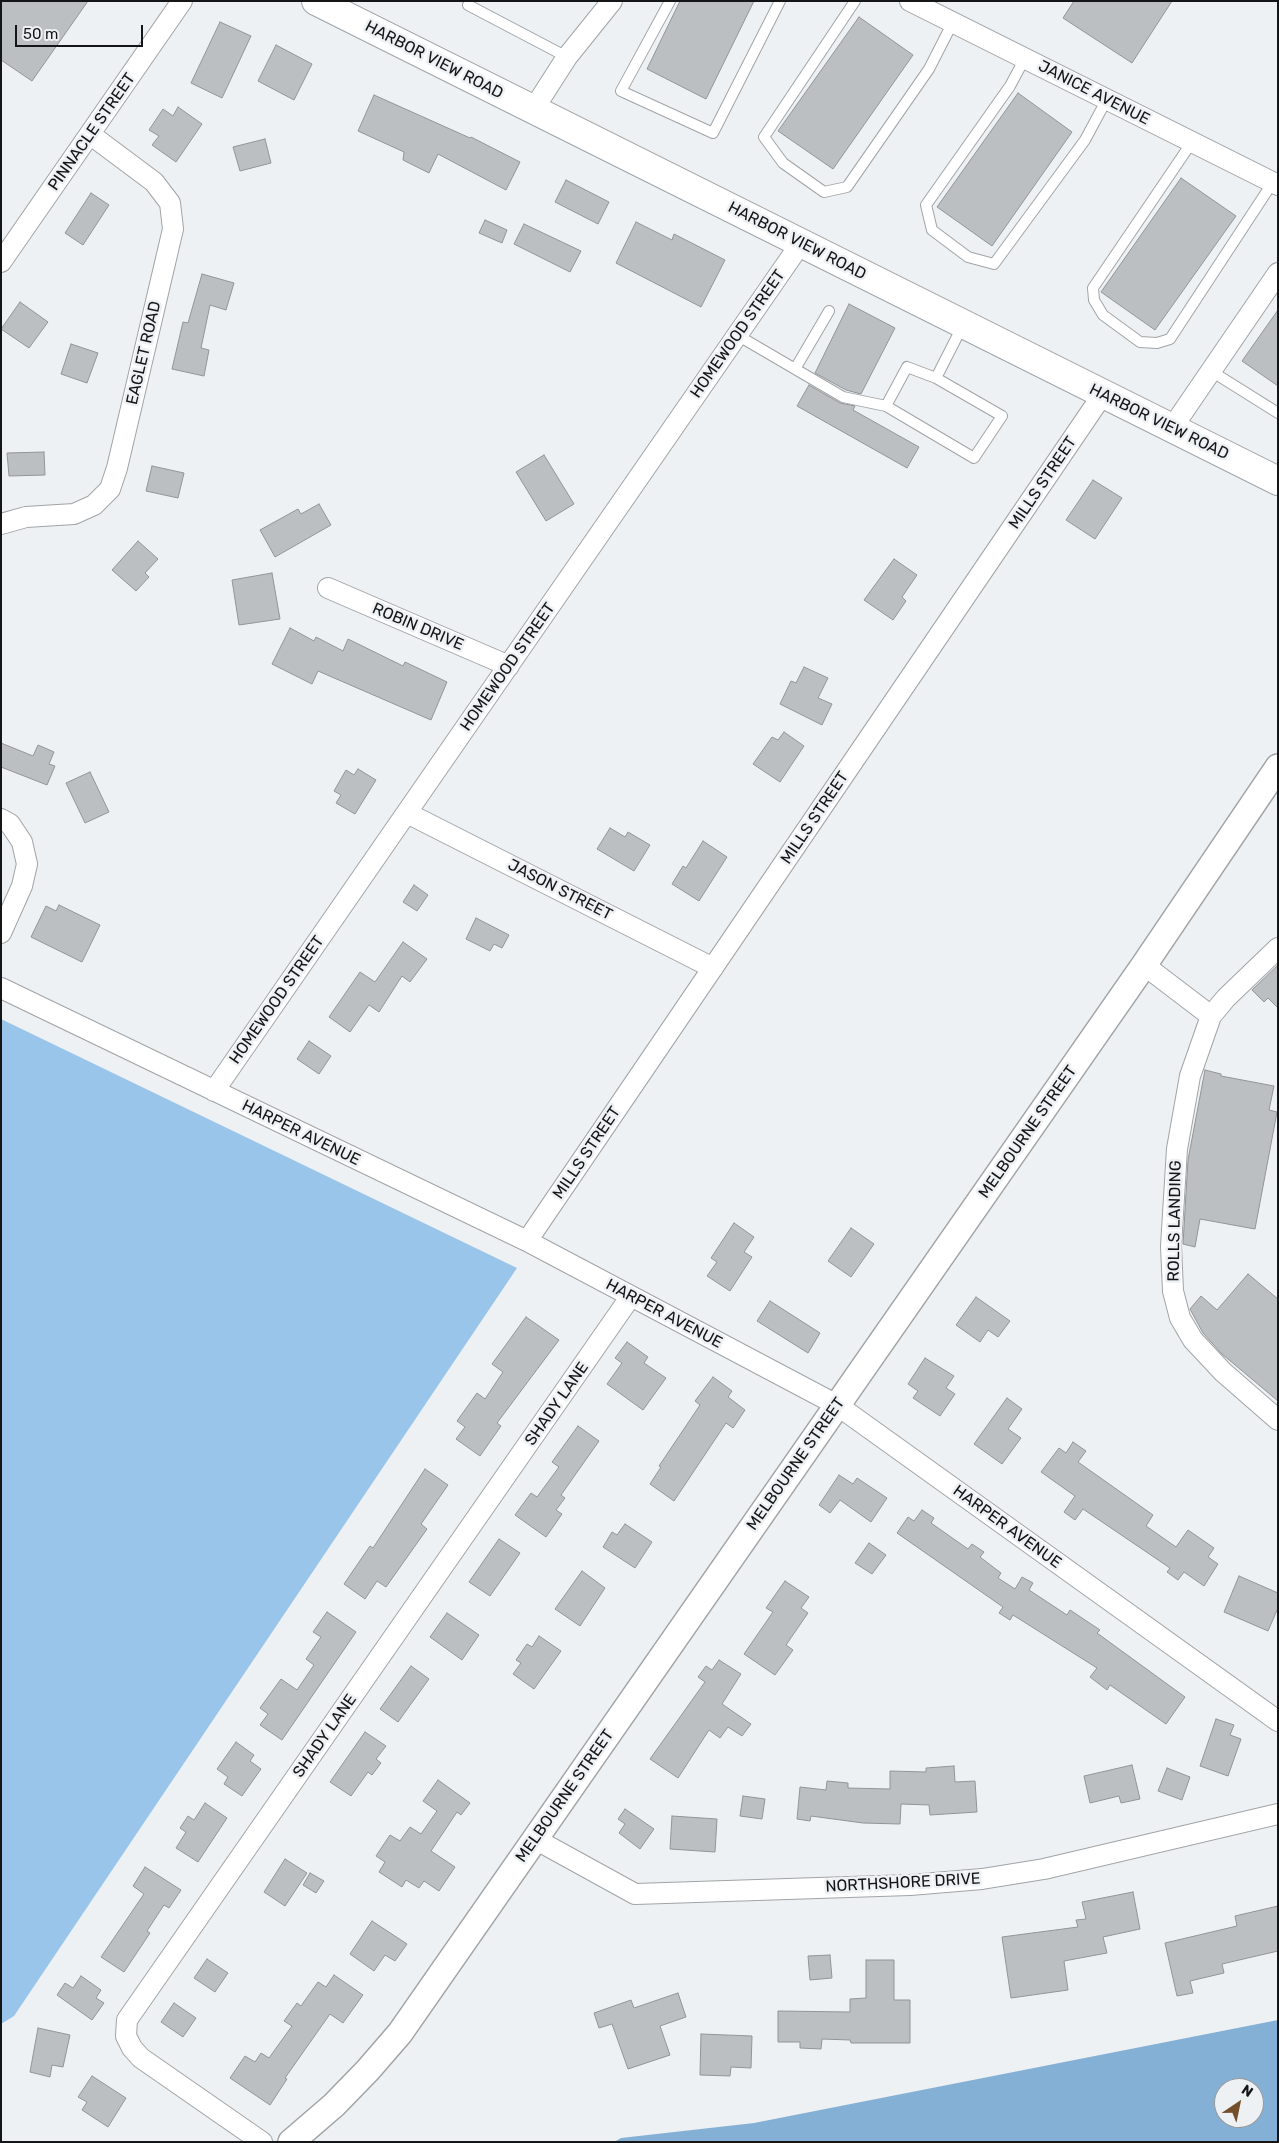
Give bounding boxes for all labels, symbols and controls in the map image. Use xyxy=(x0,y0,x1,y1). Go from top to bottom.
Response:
scale bar xyxy=(18,15,145,47)
street label: HARBOR VIEW ROAD xyxy=(362,17,506,103)
text: 50 m xyxy=(23,25,58,43)
street label: JANICE AVENUE xyxy=(1035,57,1153,129)
street label: PINNACLE STREET xyxy=(44,70,140,194)
street label: HARBOR VIEW ROAD xyxy=(725,198,869,284)
street label: HOMEWOOD STREET xyxy=(686,266,790,402)
street label: EAGLET ROAD xyxy=(123,299,165,407)
street label: HARBOR VIEW ROAD xyxy=(1086,380,1232,464)
street label: MILLS STREET xyxy=(1005,433,1081,533)
street label: ROBIN DRIVE xyxy=(369,599,467,655)
street label: HOMEWOOD STREET xyxy=(456,599,560,735)
street label: MILLS STREET xyxy=(777,768,853,868)
street label: JASON STREET xyxy=(505,855,615,925)
street label: HOMEWOOD STREET xyxy=(225,932,329,1068)
street label: MELBOURNE STREET xyxy=(975,1062,1081,1202)
street label: HARPER AVENUE xyxy=(239,1096,363,1170)
street label: MILLS STREET xyxy=(549,1103,625,1203)
street label: ROLLS LANDING xyxy=(1164,1160,1186,1282)
street label: HARPER AVENUE xyxy=(602,1275,726,1353)
street label: SHADY LANE xyxy=(521,1359,593,1449)
street label: MELBOURNE STREET xyxy=(743,1394,849,1534)
street label: HARPER AVENUE xyxy=(949,1481,1065,1573)
street label: SHADY LANE xyxy=(289,1691,361,1781)
street label: MELBOURNE STREET xyxy=(512,1726,618,1866)
street label: NORTHSHORE DRIVE xyxy=(825,1869,981,1897)
north arrow xyxy=(1214,2078,1264,2128)
text: N xyxy=(1238,2081,1256,2101)

